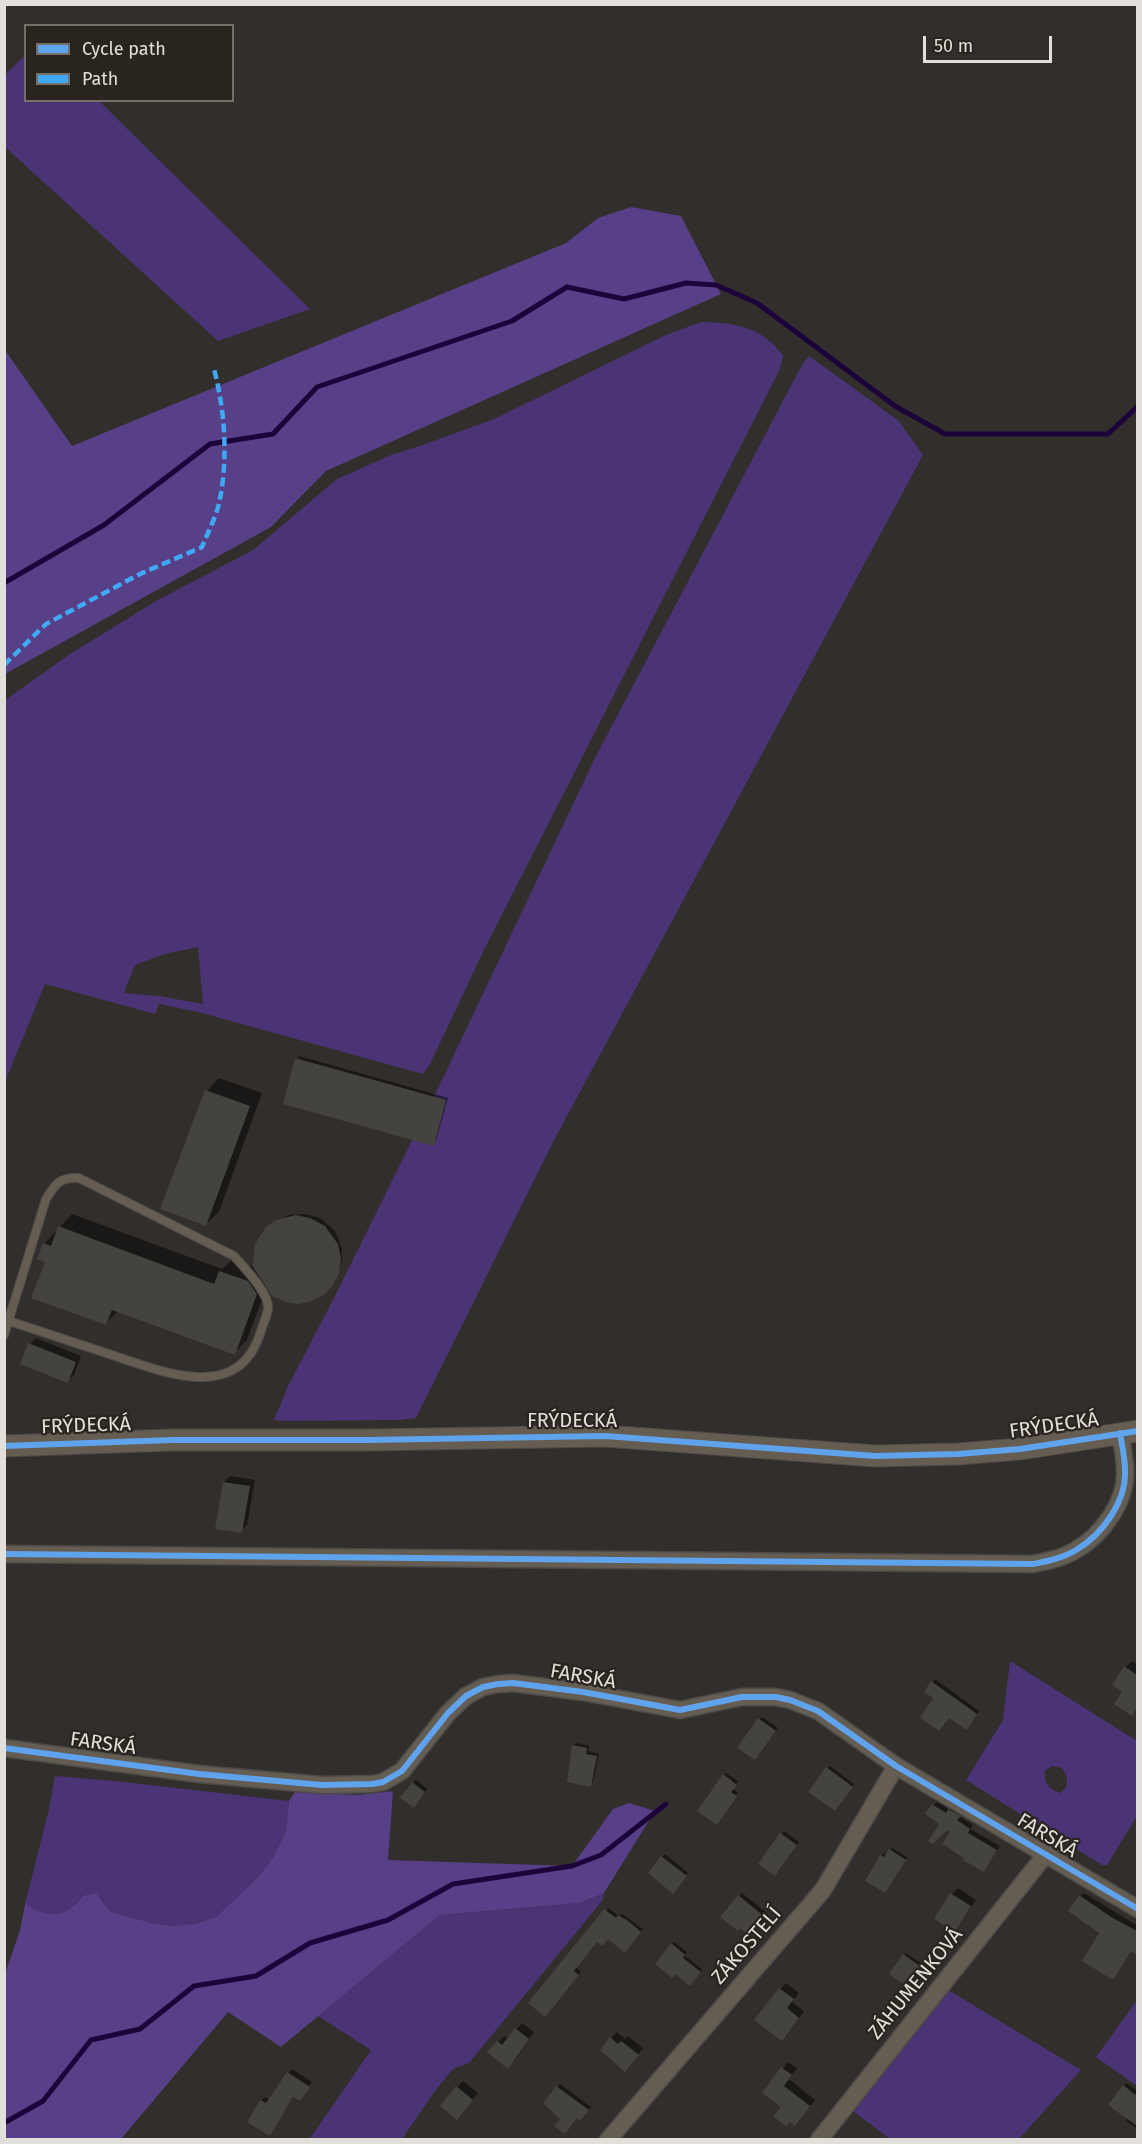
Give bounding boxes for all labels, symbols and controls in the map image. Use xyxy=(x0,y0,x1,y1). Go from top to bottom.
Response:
legend xyxy=(24,24,234,102)
scale bar xyxy=(926,24,1055,62)
text: 50 m xyxy=(934,35,973,57)
text: Cycle path xyxy=(82,38,166,60)
text: Path xyxy=(82,68,118,90)
street label: FRÝDECKÁ xyxy=(1008,1408,1100,1444)
street label: FRÝDECKÁ xyxy=(527,1409,617,1433)
street label: FRÝDECKÁ xyxy=(41,1412,131,1440)
street label: FARSKÁ xyxy=(548,1659,618,1695)
street label: FARSKÁ xyxy=(68,1727,138,1761)
street label: FARSKÁ xyxy=(1012,1809,1082,1863)
street label: ZÁKOSTELÍ xyxy=(707,1902,787,1990)
street label: ZÁHUMENKOVÁ xyxy=(864,1924,968,2044)

